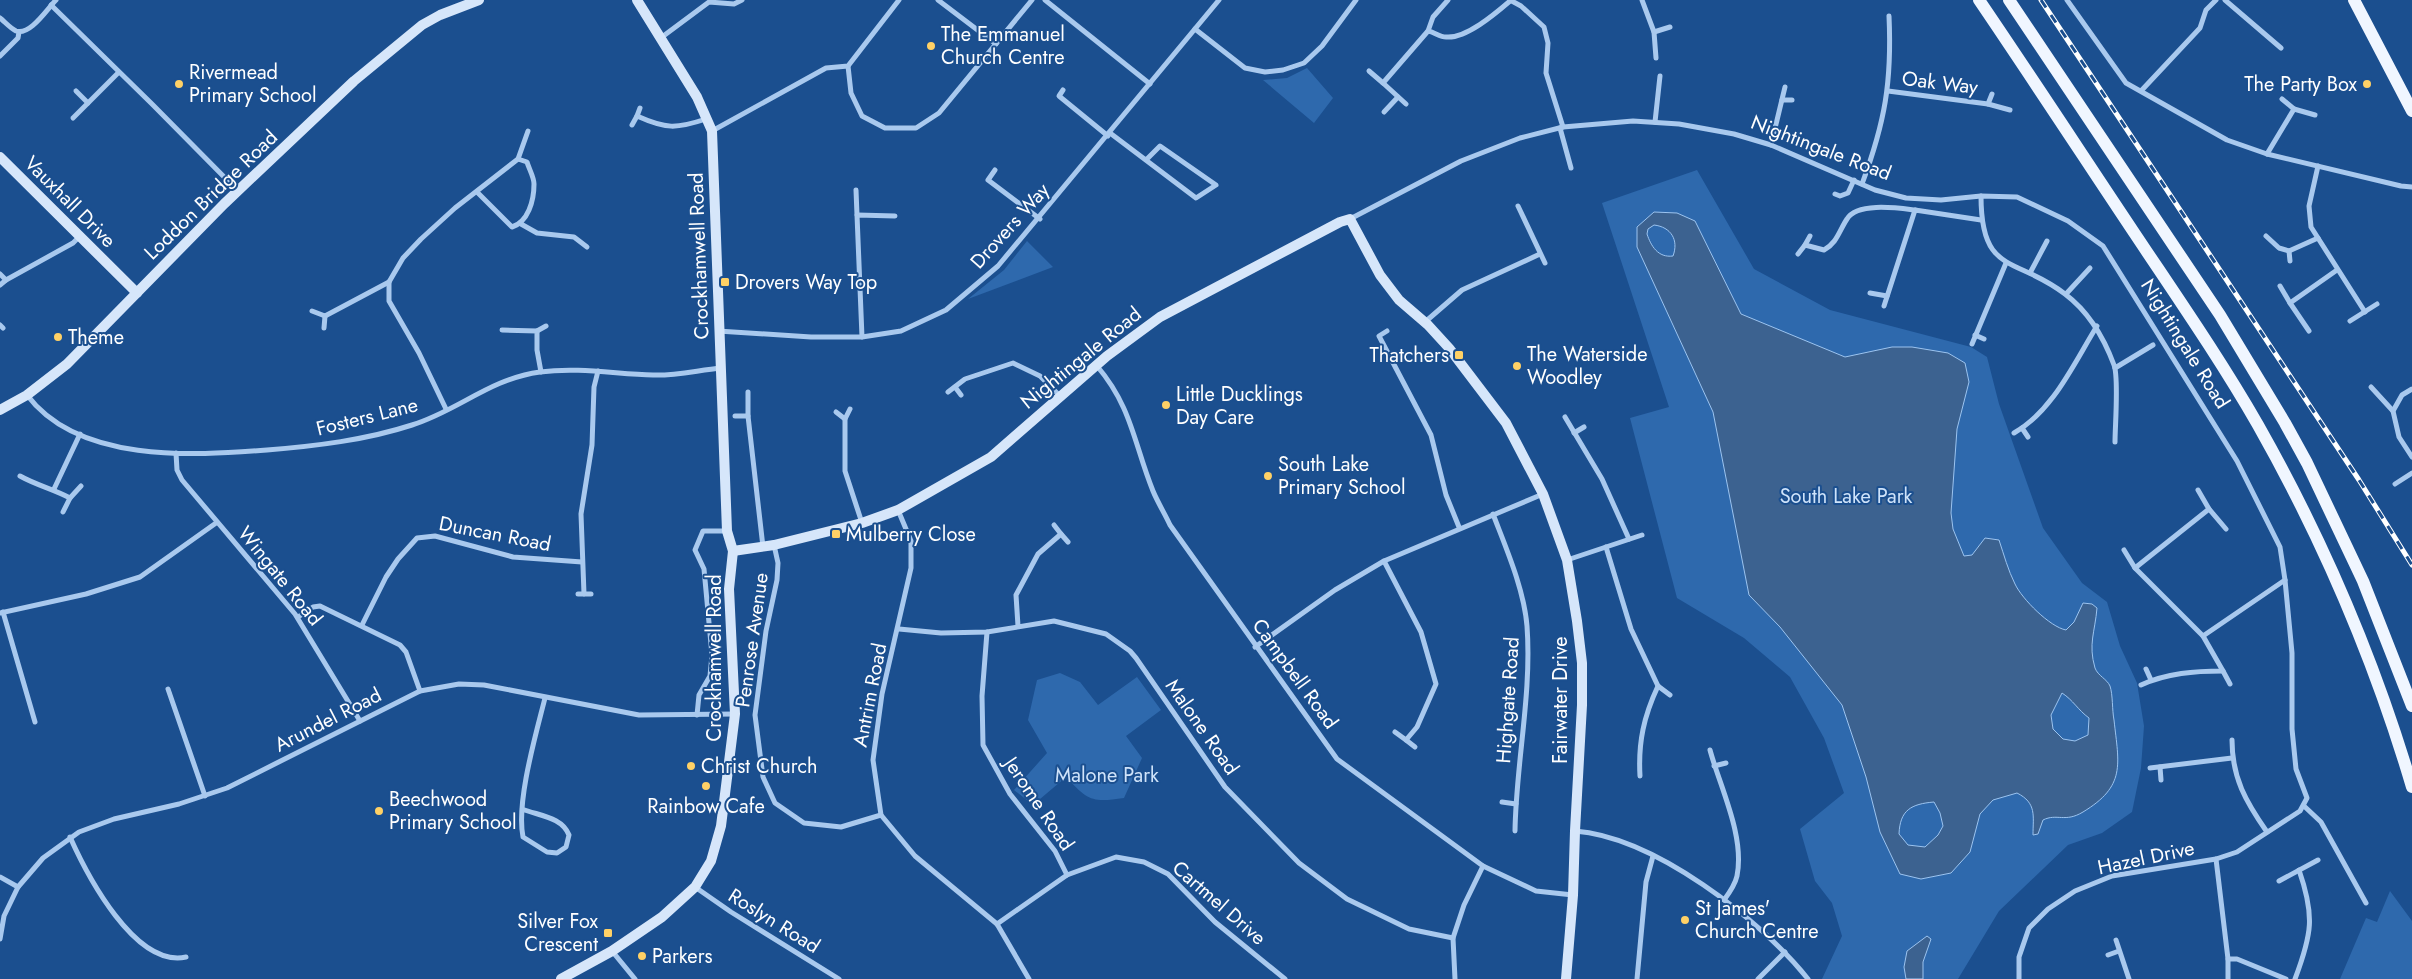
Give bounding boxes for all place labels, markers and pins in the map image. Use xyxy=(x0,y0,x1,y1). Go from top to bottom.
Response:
place label: The Emmanuel Church Centre xyxy=(941,20,1065,72)
marker: The Emmanuel Church Centre xyxy=(925,40,937,52)
place label: Rivermead Primary School xyxy=(189,58,317,110)
place label: The Party Box xyxy=(2244,70,2358,99)
marker: Rivermead Primary School xyxy=(173,78,185,90)
marker: The Party Box xyxy=(2361,78,2373,90)
place label: Drovers Way Top xyxy=(735,268,877,297)
marker: Drovers Way Top xyxy=(719,276,731,288)
place label: Theme xyxy=(68,323,124,352)
marker: Theme xyxy=(52,331,64,343)
place label: The Waterside Woodley xyxy=(1527,340,1647,392)
place label: Thatchers xyxy=(1370,341,1449,370)
marker: Thatchers xyxy=(1453,349,1465,361)
marker: The Waterside Woodley xyxy=(1511,360,1523,372)
place label: Little Ducklings Day Care xyxy=(1176,380,1303,432)
marker: Little Ducklings Day Care xyxy=(1160,399,1172,411)
place label: South Lake Primary School xyxy=(1278,450,1406,502)
marker: South Lake Primary School xyxy=(1262,470,1274,482)
place label: Mulberry Close xyxy=(846,520,976,549)
marker: Mulberry Close xyxy=(830,528,842,540)
place label: Christ Church xyxy=(701,752,817,781)
marker: Christ Church xyxy=(685,760,697,772)
marker: Rainbow Cafe xyxy=(700,780,712,792)
place label: Beechwood Primary School xyxy=(389,785,517,837)
place label: Rainbow Cafe xyxy=(647,792,765,821)
marker: Beechwood Primary School xyxy=(373,805,385,817)
place label: St James' Church Centre xyxy=(1695,894,1818,946)
place label: Silver Fox Crescent xyxy=(517,907,599,959)
marker: St James' Church Centre xyxy=(1679,914,1691,926)
marker: Silver Fox Crescent xyxy=(602,927,614,939)
place label: Parkers xyxy=(652,942,713,971)
marker: Parkers xyxy=(636,950,648,962)

